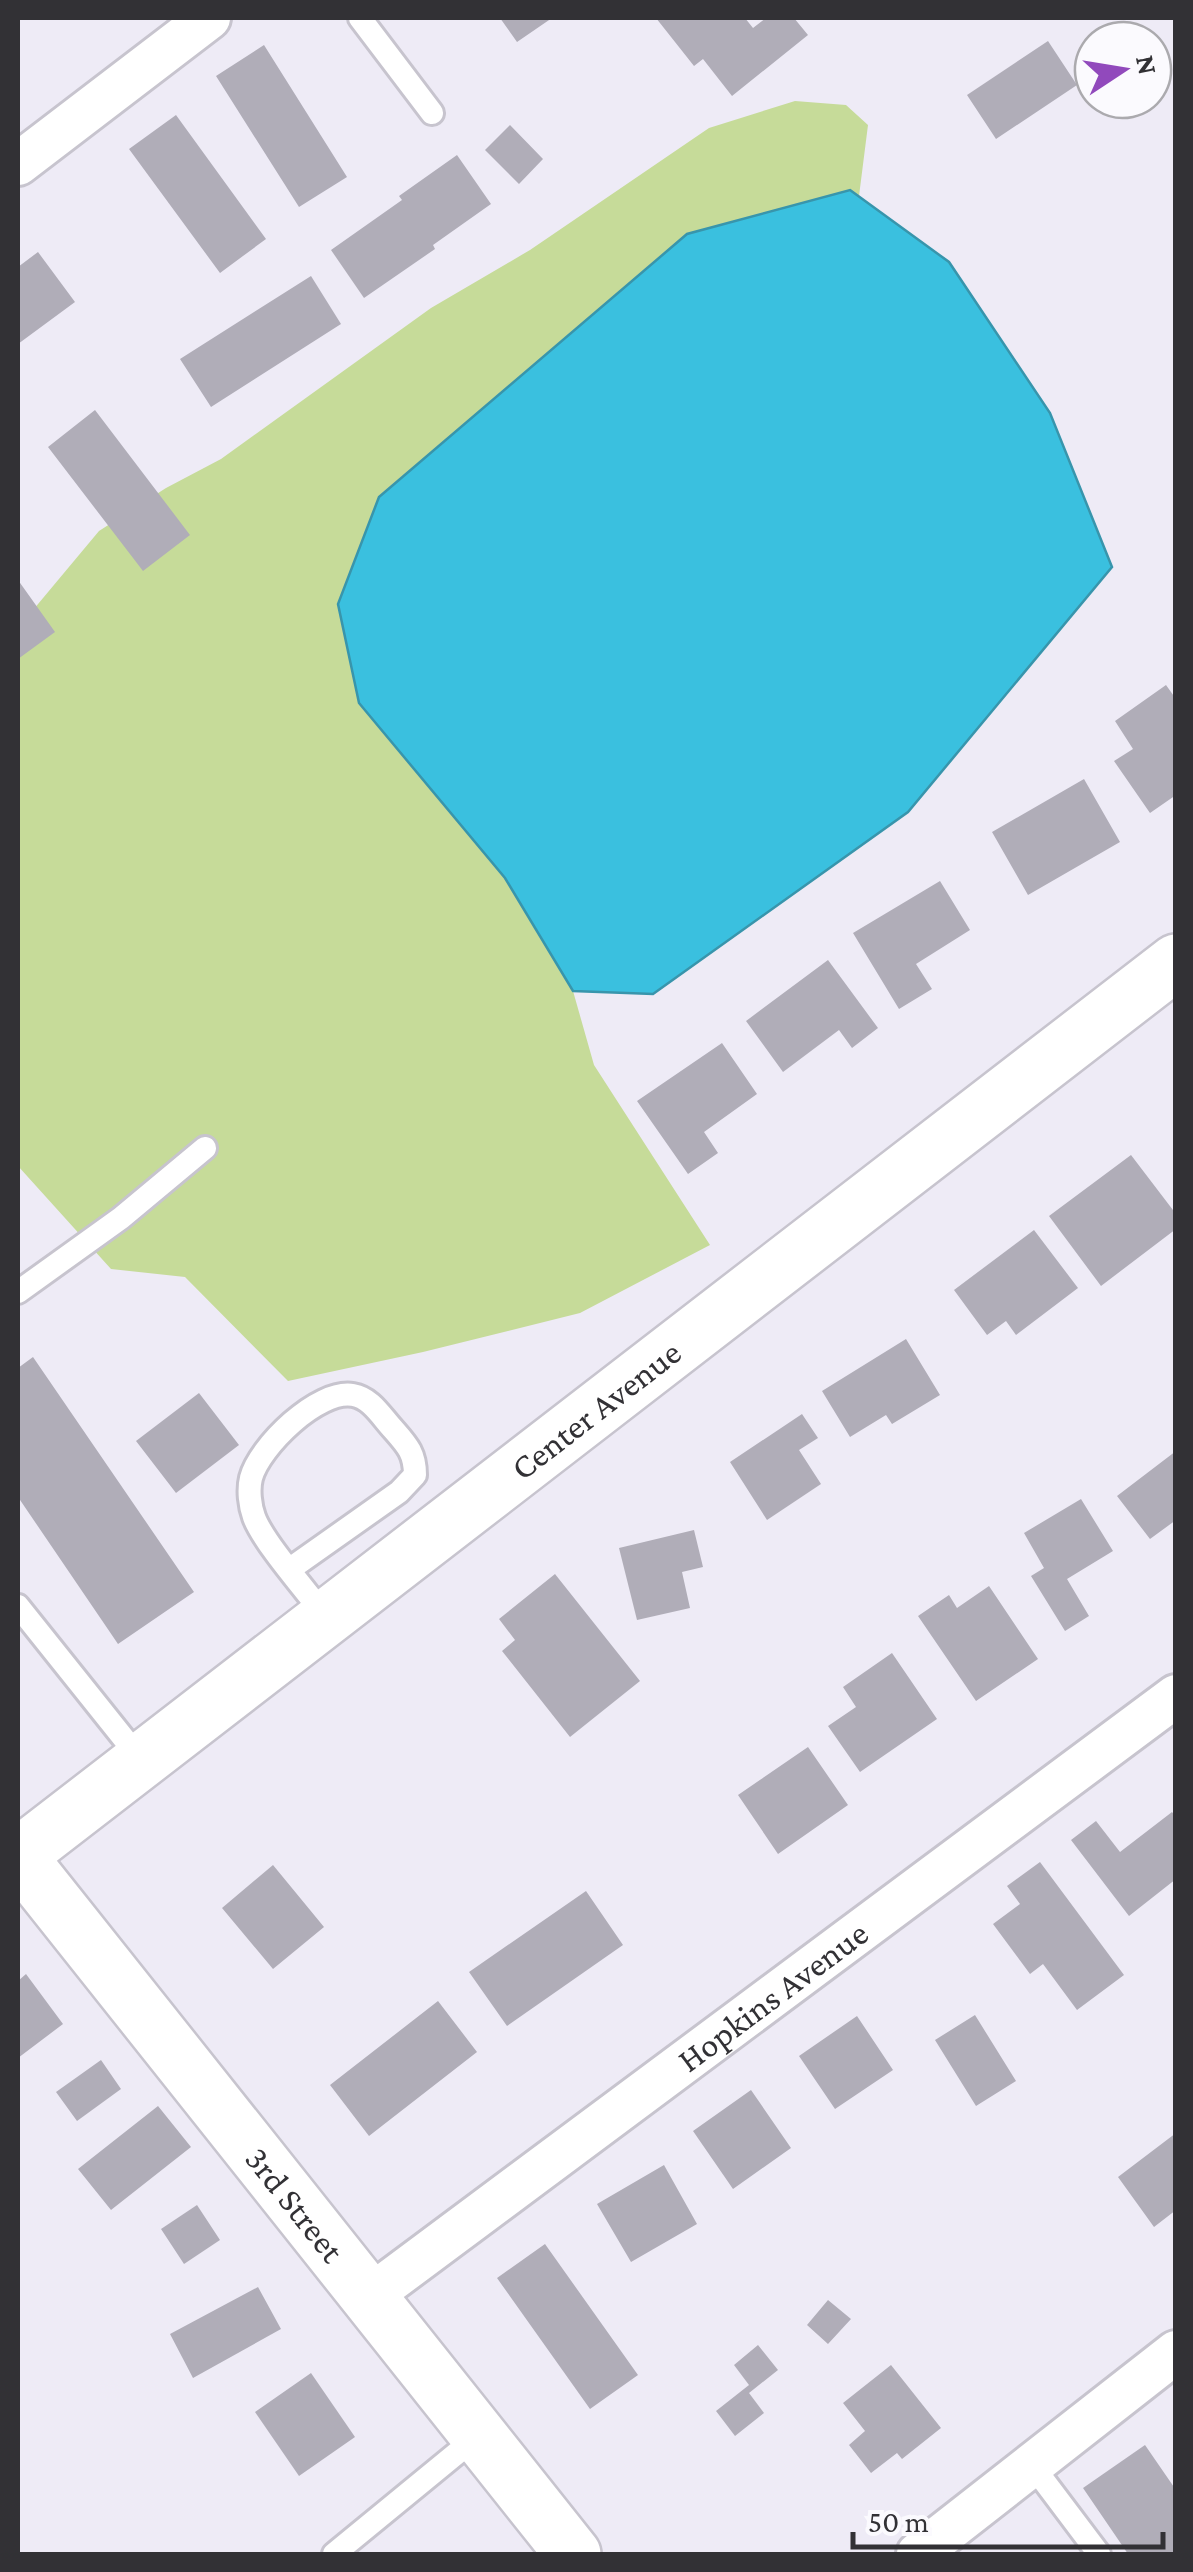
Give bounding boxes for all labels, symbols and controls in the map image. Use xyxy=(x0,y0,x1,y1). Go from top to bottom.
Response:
north arrow xyxy=(1073,20,1173,120)
text: N xyxy=(1130,52,1164,77)
street label: Center Avenue xyxy=(503,1332,688,1488)
street label: Hopkins Avenue xyxy=(670,1913,875,2080)
street label: 3rd Street xyxy=(238,2139,353,2270)
scale bar xyxy=(853,2487,1163,2549)
text: 50 m xyxy=(868,2505,929,2538)

